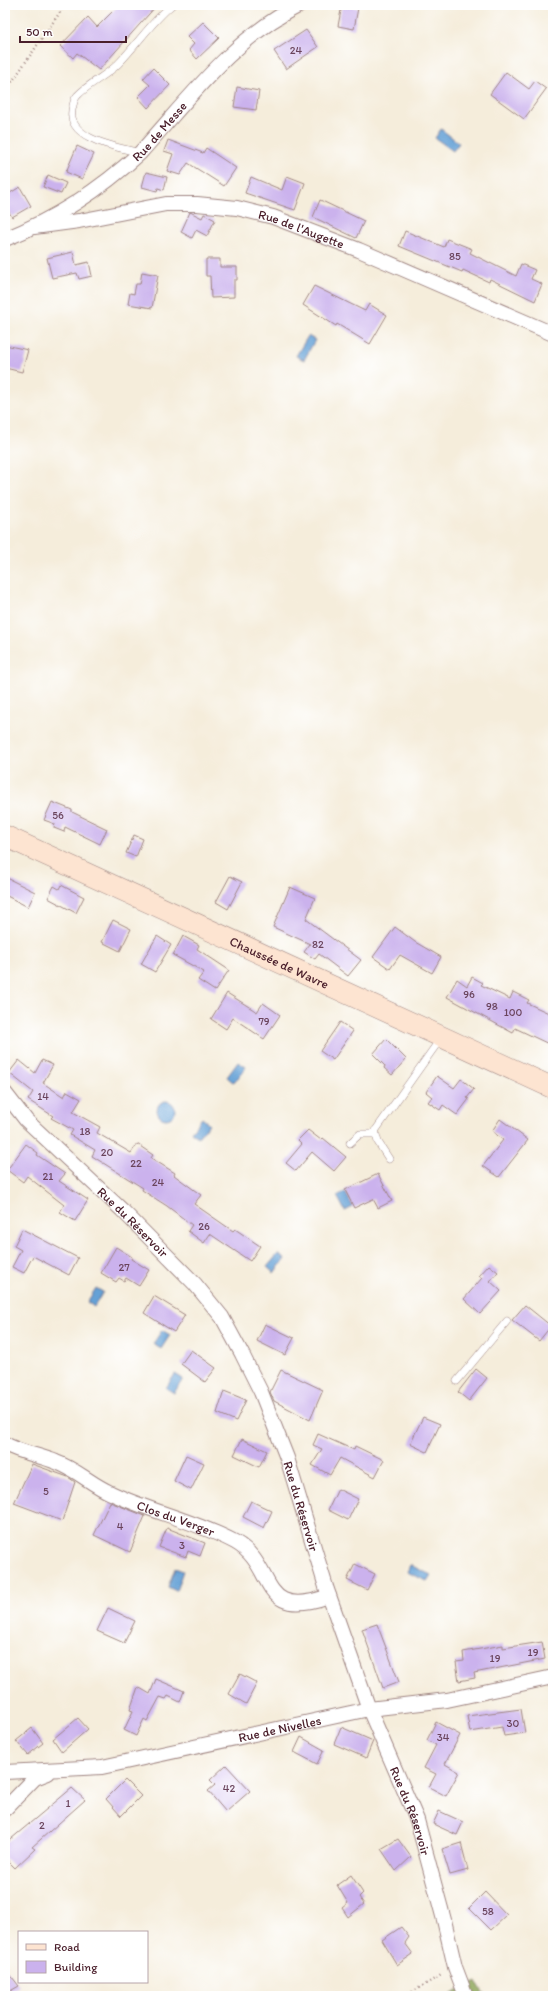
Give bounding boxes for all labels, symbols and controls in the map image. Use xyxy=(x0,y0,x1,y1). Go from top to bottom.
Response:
scale bar xyxy=(20,18,126,44)
text: 50 m xyxy=(26,25,52,39)
house number: 24 xyxy=(290,44,303,57)
street label: Rue de Messe xyxy=(129,98,190,165)
street label: Rue de l'Augette xyxy=(257,207,346,252)
house number: 85 xyxy=(449,250,461,263)
house number: 56 xyxy=(52,809,64,822)
street label: Chaussée de Wavre xyxy=(227,933,331,992)
house number: 82 xyxy=(312,938,324,951)
house number: 96 xyxy=(463,988,475,1001)
house number: 98 xyxy=(486,1000,498,1013)
house number: 100 xyxy=(504,1006,523,1019)
house number: 79 xyxy=(258,1015,270,1028)
house number: 14 xyxy=(37,1090,49,1103)
house number: 18 xyxy=(79,1125,91,1138)
house number: 20 xyxy=(101,1146,114,1159)
house number: 22 xyxy=(130,1157,142,1170)
house number: 21 xyxy=(43,1170,53,1183)
house number: 24 xyxy=(152,1176,165,1189)
street label: Rue du Réservoir xyxy=(94,1184,171,1261)
house number: 26 xyxy=(198,1220,210,1233)
house number: 27 xyxy=(118,1261,130,1274)
street label: Rue du Réservoir xyxy=(280,1459,322,1553)
house number: 5 xyxy=(43,1485,49,1498)
street label: Clos du Verger xyxy=(135,1498,218,1540)
house number: 4 xyxy=(117,1520,124,1533)
house number: 3 xyxy=(179,1539,185,1552)
house number: 19 xyxy=(528,1646,539,1659)
house number: 19 xyxy=(490,1652,501,1665)
street label: Rue de Nivelles xyxy=(237,1713,323,1745)
house number: 30 xyxy=(507,1717,520,1730)
house number: 34 xyxy=(437,1731,450,1744)
street label: Rue du Réservoir xyxy=(387,1764,433,1857)
house number: 42 xyxy=(223,1782,235,1795)
house number: 1 xyxy=(65,1797,71,1810)
house number: 2 xyxy=(39,1819,45,1832)
house number: 58 xyxy=(482,1905,494,1918)
legend xyxy=(18,1931,148,1983)
text: Road xyxy=(54,1940,80,1954)
text: Building xyxy=(54,1960,98,1974)

